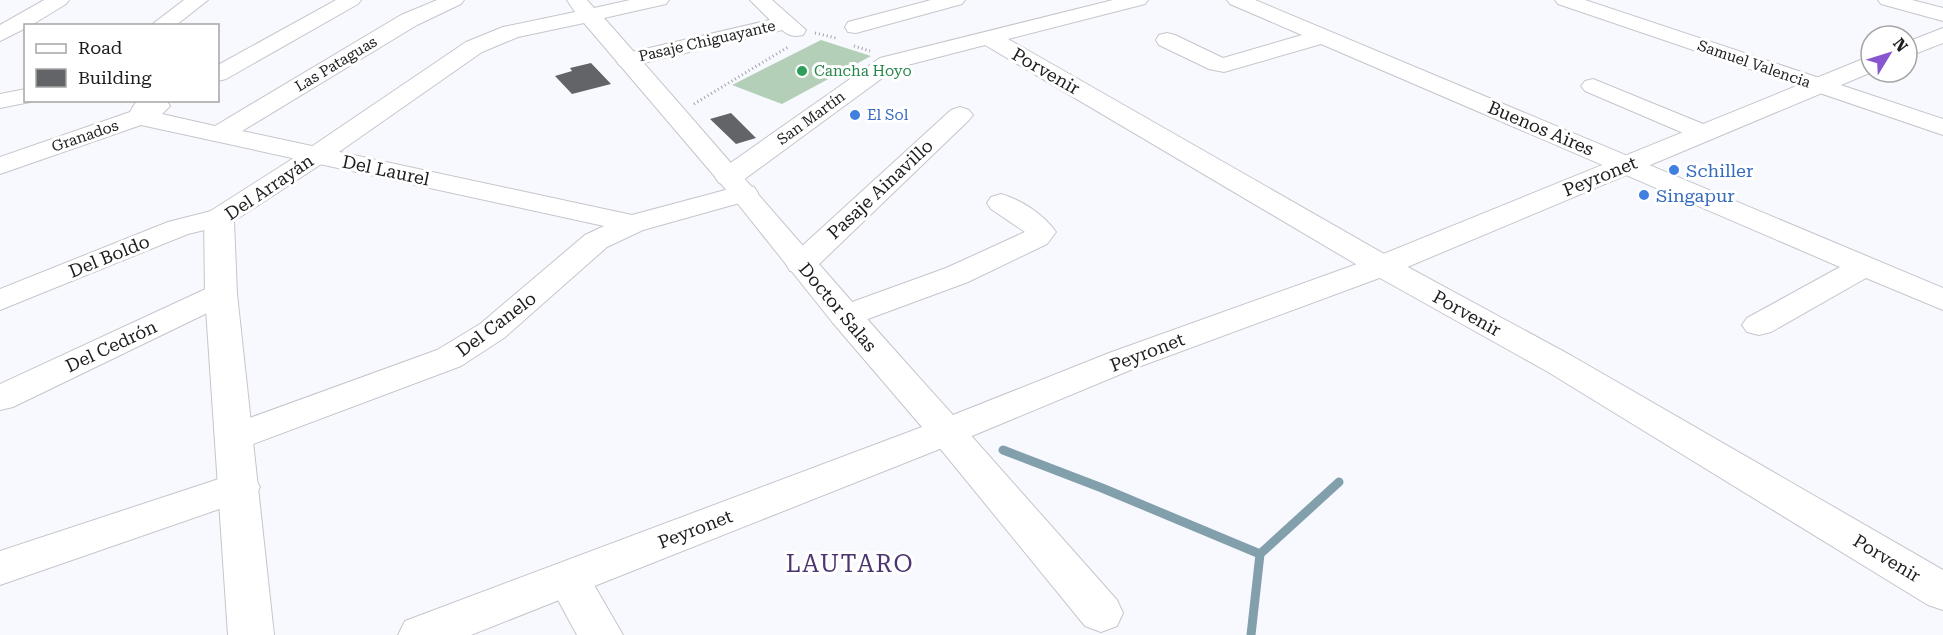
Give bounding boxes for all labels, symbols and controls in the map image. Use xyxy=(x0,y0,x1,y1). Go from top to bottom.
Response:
street label: Pasaje Chiguayante xyxy=(637,16,777,66)
legend xyxy=(24,24,219,102)
north arrow xyxy=(1859,24,1919,84)
street label: Las Pataguas xyxy=(292,32,380,96)
text: N xyxy=(1889,34,1912,56)
street label: Samuel Valencia xyxy=(1695,36,1813,92)
text: Road xyxy=(78,37,123,58)
street label: Porvenir xyxy=(1008,43,1084,99)
place label: Cancha Hoyo xyxy=(814,62,912,80)
marker: Cancha Hoyo xyxy=(795,64,809,78)
text: Building xyxy=(78,67,152,88)
street label: San Martín xyxy=(773,87,849,149)
street label: Buenos Aires xyxy=(1485,96,1597,160)
place label: El Sol xyxy=(867,106,909,124)
marker: El Sol xyxy=(848,108,862,122)
street label: Granados xyxy=(49,116,121,156)
street label: Pasaje Ainavillo xyxy=(823,135,937,243)
street label: Del Arrayán xyxy=(221,150,317,224)
street label: Del Laurel xyxy=(341,151,432,190)
street label: Peyronet xyxy=(1560,152,1640,200)
place label: Schiller xyxy=(1686,160,1753,181)
marker: Schiller xyxy=(1667,163,1681,177)
place label: Singapur xyxy=(1656,185,1735,206)
marker: Singapur xyxy=(1637,188,1651,202)
street label: Del Boldo xyxy=(66,230,152,282)
street label: Doctor Salas xyxy=(795,258,881,356)
street label: Porvenir xyxy=(1429,286,1505,340)
street label: Del Canelo xyxy=(452,287,540,361)
street label: Del Cedrón xyxy=(62,316,160,376)
street label: Peyronet xyxy=(1107,328,1187,376)
street label: Peyronet xyxy=(655,505,735,553)
street label: Porvenir xyxy=(1850,530,1924,586)
district label: LAUTARO xyxy=(786,550,914,578)

